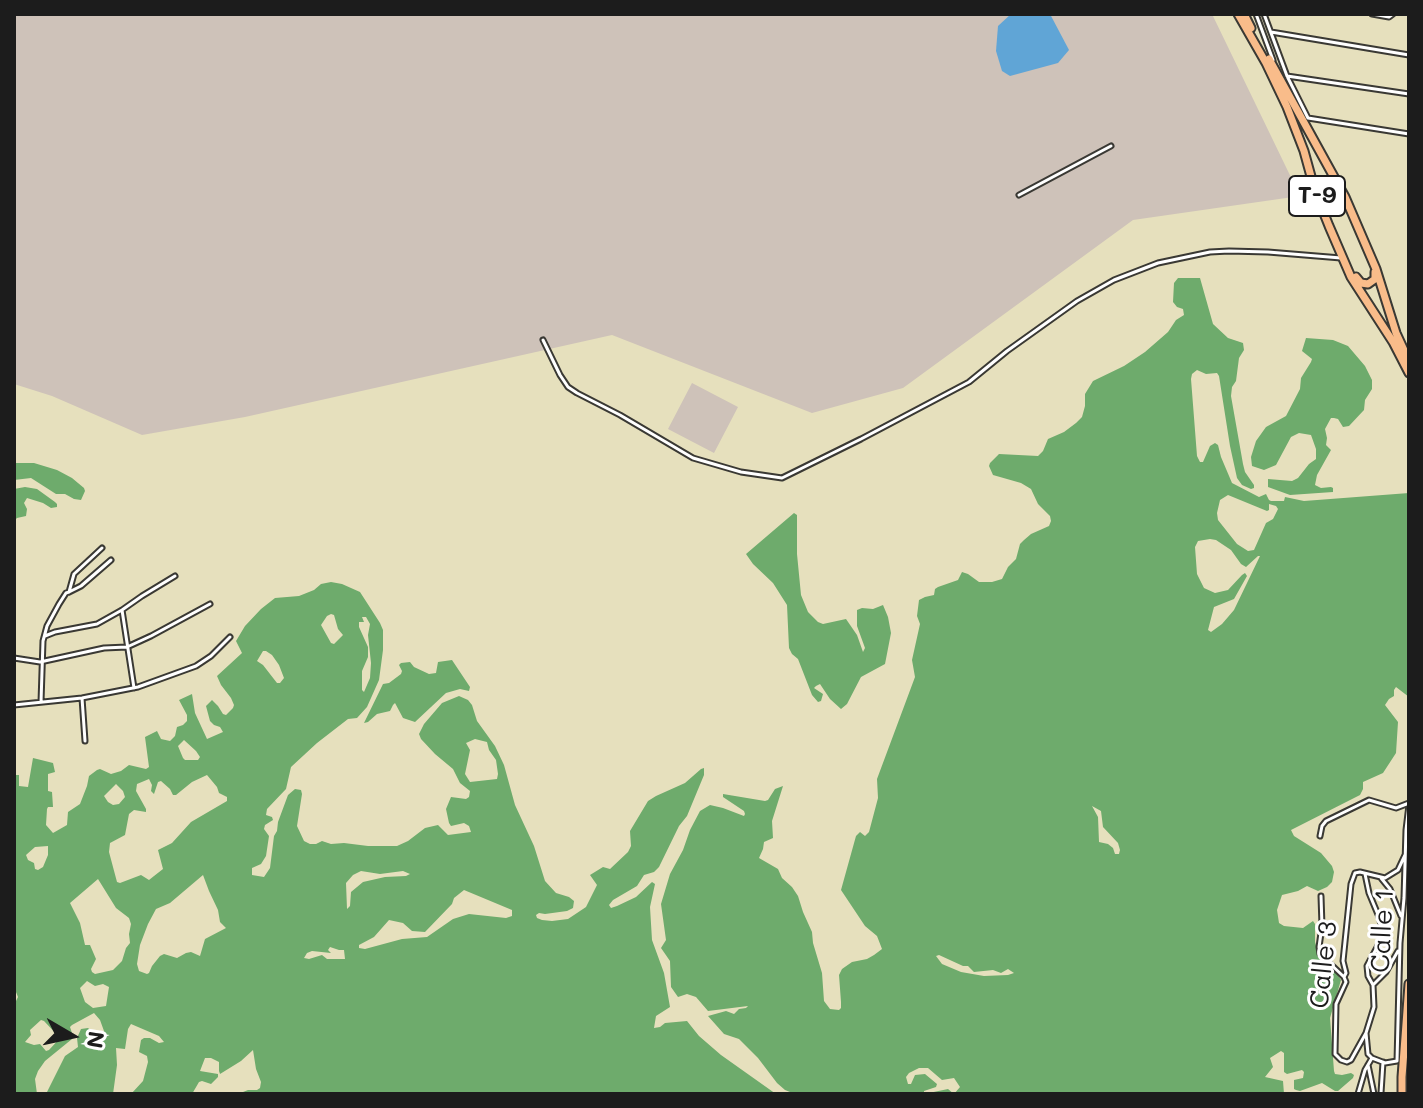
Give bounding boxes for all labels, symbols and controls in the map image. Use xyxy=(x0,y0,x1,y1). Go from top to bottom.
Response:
road number: T-9 xyxy=(1289,176,1345,216)
street label: Calle 1 xyxy=(1365,888,1401,974)
street label: Calle 3 xyxy=(1304,920,1344,1010)
north arrow xyxy=(32,996,112,1076)
text: N xyxy=(81,1029,112,1050)

